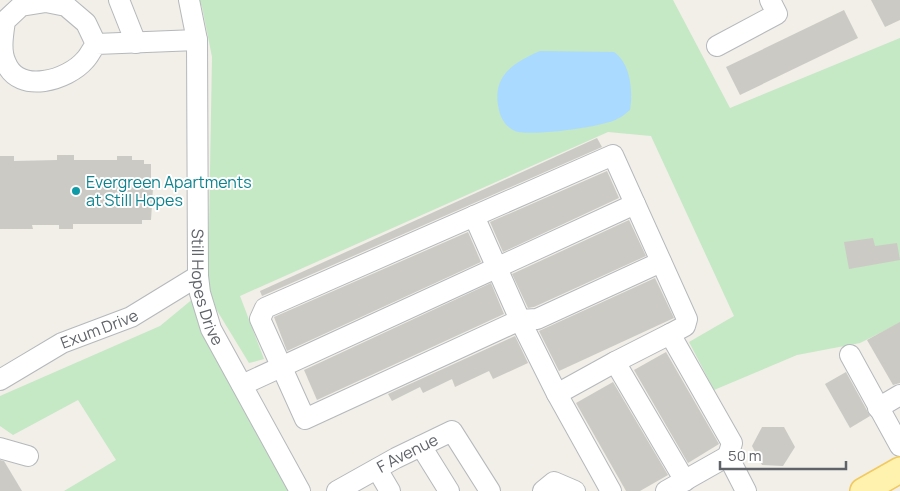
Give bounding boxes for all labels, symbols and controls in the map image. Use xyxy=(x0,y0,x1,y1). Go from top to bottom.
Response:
place label: Evergreen Apartments at Still Hopes xyxy=(86,171,252,211)
marker: Evergreen Apartments at Still Hopes xyxy=(70,185,82,197)
street label: Still Hopes Drive xyxy=(187,229,229,349)
street label: Exum Drive xyxy=(57,304,142,354)
street label: F Avenue xyxy=(373,428,442,478)
scale bar xyxy=(720,438,846,470)
text: 50 m xyxy=(728,445,762,466)

